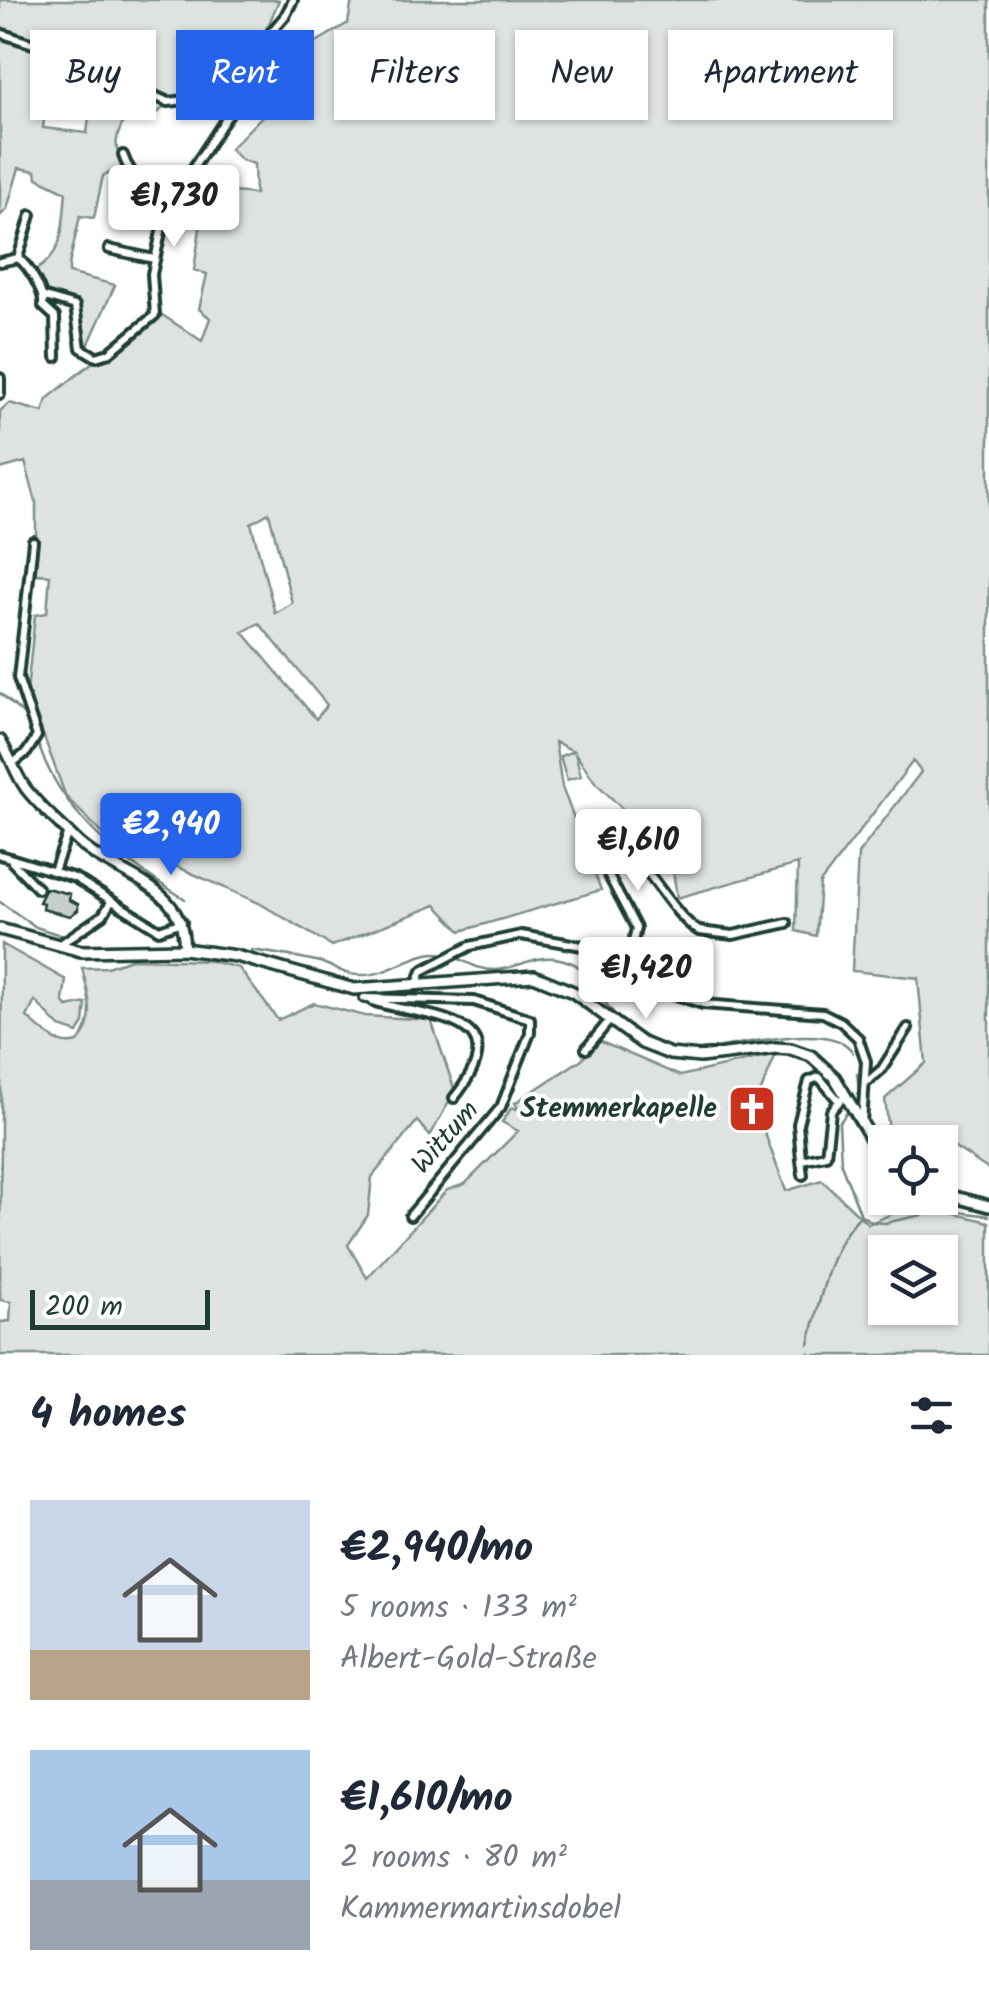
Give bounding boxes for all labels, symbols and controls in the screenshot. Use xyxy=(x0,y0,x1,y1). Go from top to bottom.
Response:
chip: Buy xyxy=(30,30,156,120)
chip: Rent xyxy=(176,30,314,120)
chip: Filters xyxy=(334,30,495,120)
chip: New xyxy=(515,30,648,120)
chip: Apartment xyxy=(668,30,893,120)
pin: €1,730 xyxy=(93,165,255,250)
text: €1,730 xyxy=(130,172,218,223)
pin: €2,940 xyxy=(90,793,252,878)
text: €2,940 xyxy=(122,800,220,851)
pin: €1,610 xyxy=(557,809,719,894)
text: €1,610 xyxy=(597,816,679,867)
pin: €1,420 xyxy=(565,937,727,1022)
text: €1,420 xyxy=(601,944,691,995)
church icon: Stemmerkapelle xyxy=(726,1083,778,1135)
place label: Stemmerkapelle xyxy=(520,1087,717,1132)
street label: Wittum xyxy=(401,1091,491,1185)
map controls xyxy=(868,1125,958,1325)
button: locate xyxy=(868,1125,958,1215)
button: layers xyxy=(868,1235,958,1325)
scale bar xyxy=(30,1285,210,1330)
text: 200 m xyxy=(45,1285,123,1330)
text: 4 homes xyxy=(30,1382,186,1449)
icon: filters xyxy=(904,1388,959,1443)
text: €2,940/mo xyxy=(340,1516,533,1583)
icon: home xyxy=(110,1540,230,1660)
text: 5 rooms · 133 m² xyxy=(340,1583,577,1634)
text: Albert-Gold-Straße xyxy=(340,1634,597,1685)
text: €1,610/mo xyxy=(340,1766,513,1833)
icon: home xyxy=(110,1790,230,1910)
text: 2 rooms · 80 m² xyxy=(340,1833,567,1884)
text: Kammermartinsdobel xyxy=(340,1884,621,1935)

